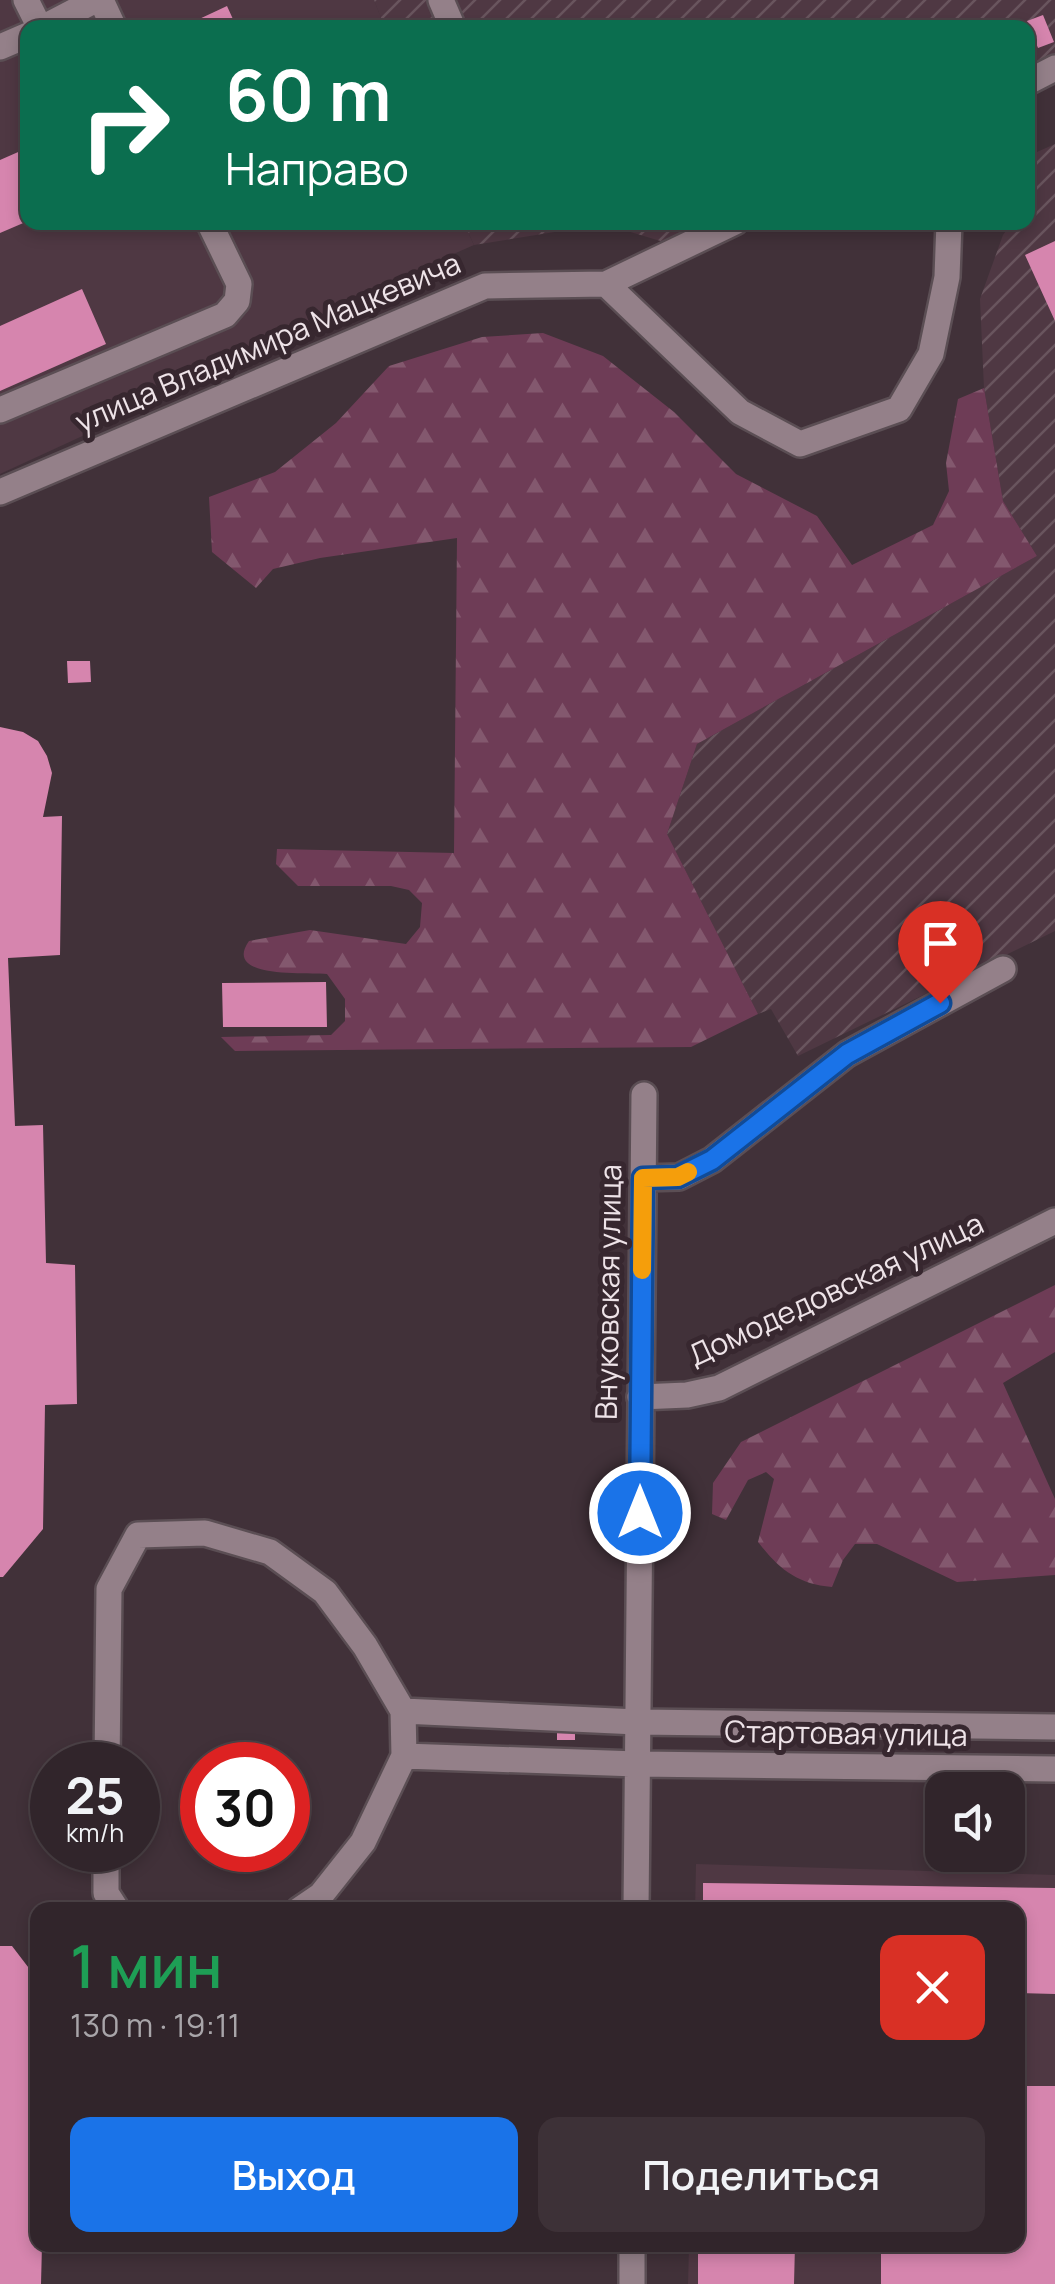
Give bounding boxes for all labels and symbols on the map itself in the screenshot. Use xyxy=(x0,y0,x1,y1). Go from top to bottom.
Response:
street label: улица Владимира Мацкевича xyxy=(69,242,466,442)
pin xyxy=(898,901,983,1004)
street label: Внуковская улица xyxy=(585,1164,630,1420)
street label: Домодедовская улица xyxy=(681,1202,990,1375)
position arrow xyxy=(588,1461,692,1565)
street label: Стартовая улица xyxy=(724,1710,968,1755)
speed limit sign: 30 xyxy=(180,1742,310,1872)

